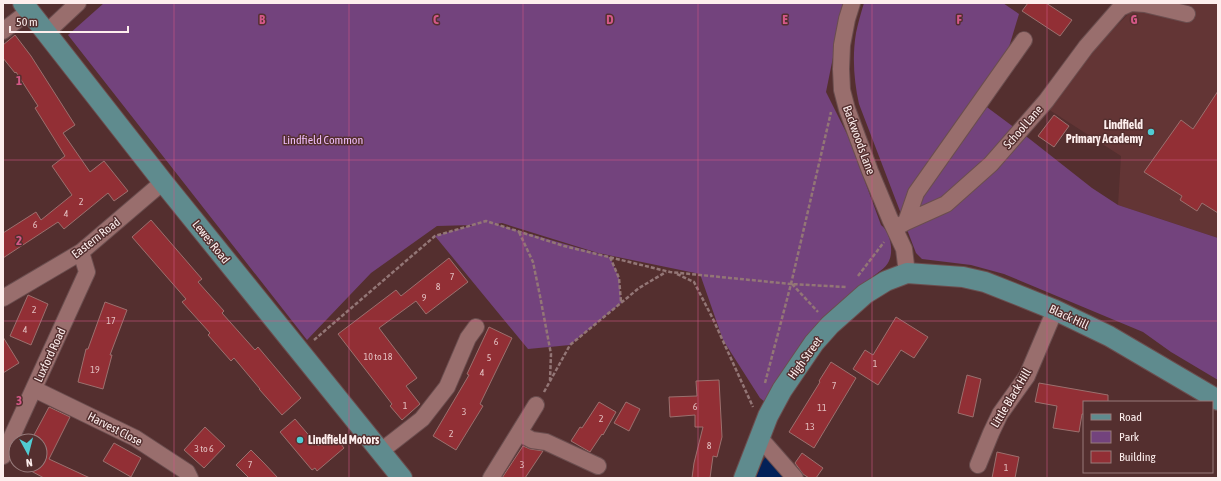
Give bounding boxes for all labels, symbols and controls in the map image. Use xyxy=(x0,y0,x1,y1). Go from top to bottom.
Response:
scale bar xyxy=(10,8,128,34)
text: B xyxy=(259,12,266,27)
text: C xyxy=(433,12,439,27)
text: D xyxy=(606,12,614,27)
text: E xyxy=(782,12,788,27)
text: F xyxy=(956,12,962,27)
text: G xyxy=(1131,12,1138,27)
text: 50 m xyxy=(16,15,38,29)
text: 1 xyxy=(16,73,22,88)
street label: School Lane xyxy=(1000,102,1046,152)
street label: Backwoods Lane xyxy=(840,104,878,176)
place label: Lindfield Primary Academy xyxy=(1066,118,1143,146)
marker: Lindfield Primary Academy xyxy=(1146,127,1156,137)
park label: Lindfield Common xyxy=(283,133,363,147)
house number: 2 xyxy=(79,196,84,207)
house number: 4 xyxy=(64,208,69,219)
street label: Eastern Road xyxy=(69,215,123,261)
street label: Lewes Road xyxy=(189,218,233,266)
house number: 6 xyxy=(33,219,38,230)
text: 2 xyxy=(16,233,22,248)
house number: 7 xyxy=(450,271,455,282)
house number: 8 xyxy=(436,281,441,292)
house number: 9 xyxy=(422,292,427,303)
street label: Black Hill xyxy=(1047,302,1092,333)
house number: 2 xyxy=(32,304,37,315)
house number: 17 xyxy=(106,315,116,326)
house number: 4 xyxy=(23,324,28,335)
street label: Luxford Road xyxy=(31,326,69,384)
street label: High Street xyxy=(785,334,825,382)
house number: 6 xyxy=(494,336,499,347)
house number: 10 to 18 xyxy=(363,351,393,362)
house number: 5 xyxy=(487,352,492,363)
house number: 1 xyxy=(873,358,878,369)
house number: 19 xyxy=(90,364,100,375)
street label: Little Black Hill xyxy=(988,365,1035,430)
house number: 4 xyxy=(480,367,485,378)
house number: 7 xyxy=(832,380,837,391)
text: 3 xyxy=(16,393,22,408)
house number: 1 xyxy=(403,400,408,411)
house number: 6 xyxy=(693,401,698,412)
legend xyxy=(1083,401,1213,473)
house number: 11 xyxy=(817,402,827,413)
house number: 3 xyxy=(462,406,467,417)
street label: Harvest Close xyxy=(85,409,145,449)
text: Road xyxy=(1119,410,1142,424)
house number: 2 xyxy=(599,413,604,424)
house number: 13 xyxy=(805,421,815,432)
house number: 2 xyxy=(449,428,454,439)
text: Park xyxy=(1119,430,1140,444)
north arrow xyxy=(8,433,48,473)
place label: Lindfield Motors xyxy=(308,433,380,447)
marker: Lindfield Motors xyxy=(295,435,305,445)
house number: 8 xyxy=(707,440,712,451)
house number: 3 to 6 xyxy=(194,443,214,454)
text: Building xyxy=(1119,450,1157,464)
text: N xyxy=(25,457,33,469)
house number: 7 xyxy=(248,459,253,470)
house number: 3 xyxy=(520,459,525,470)
house number: 1 xyxy=(1004,462,1009,473)

